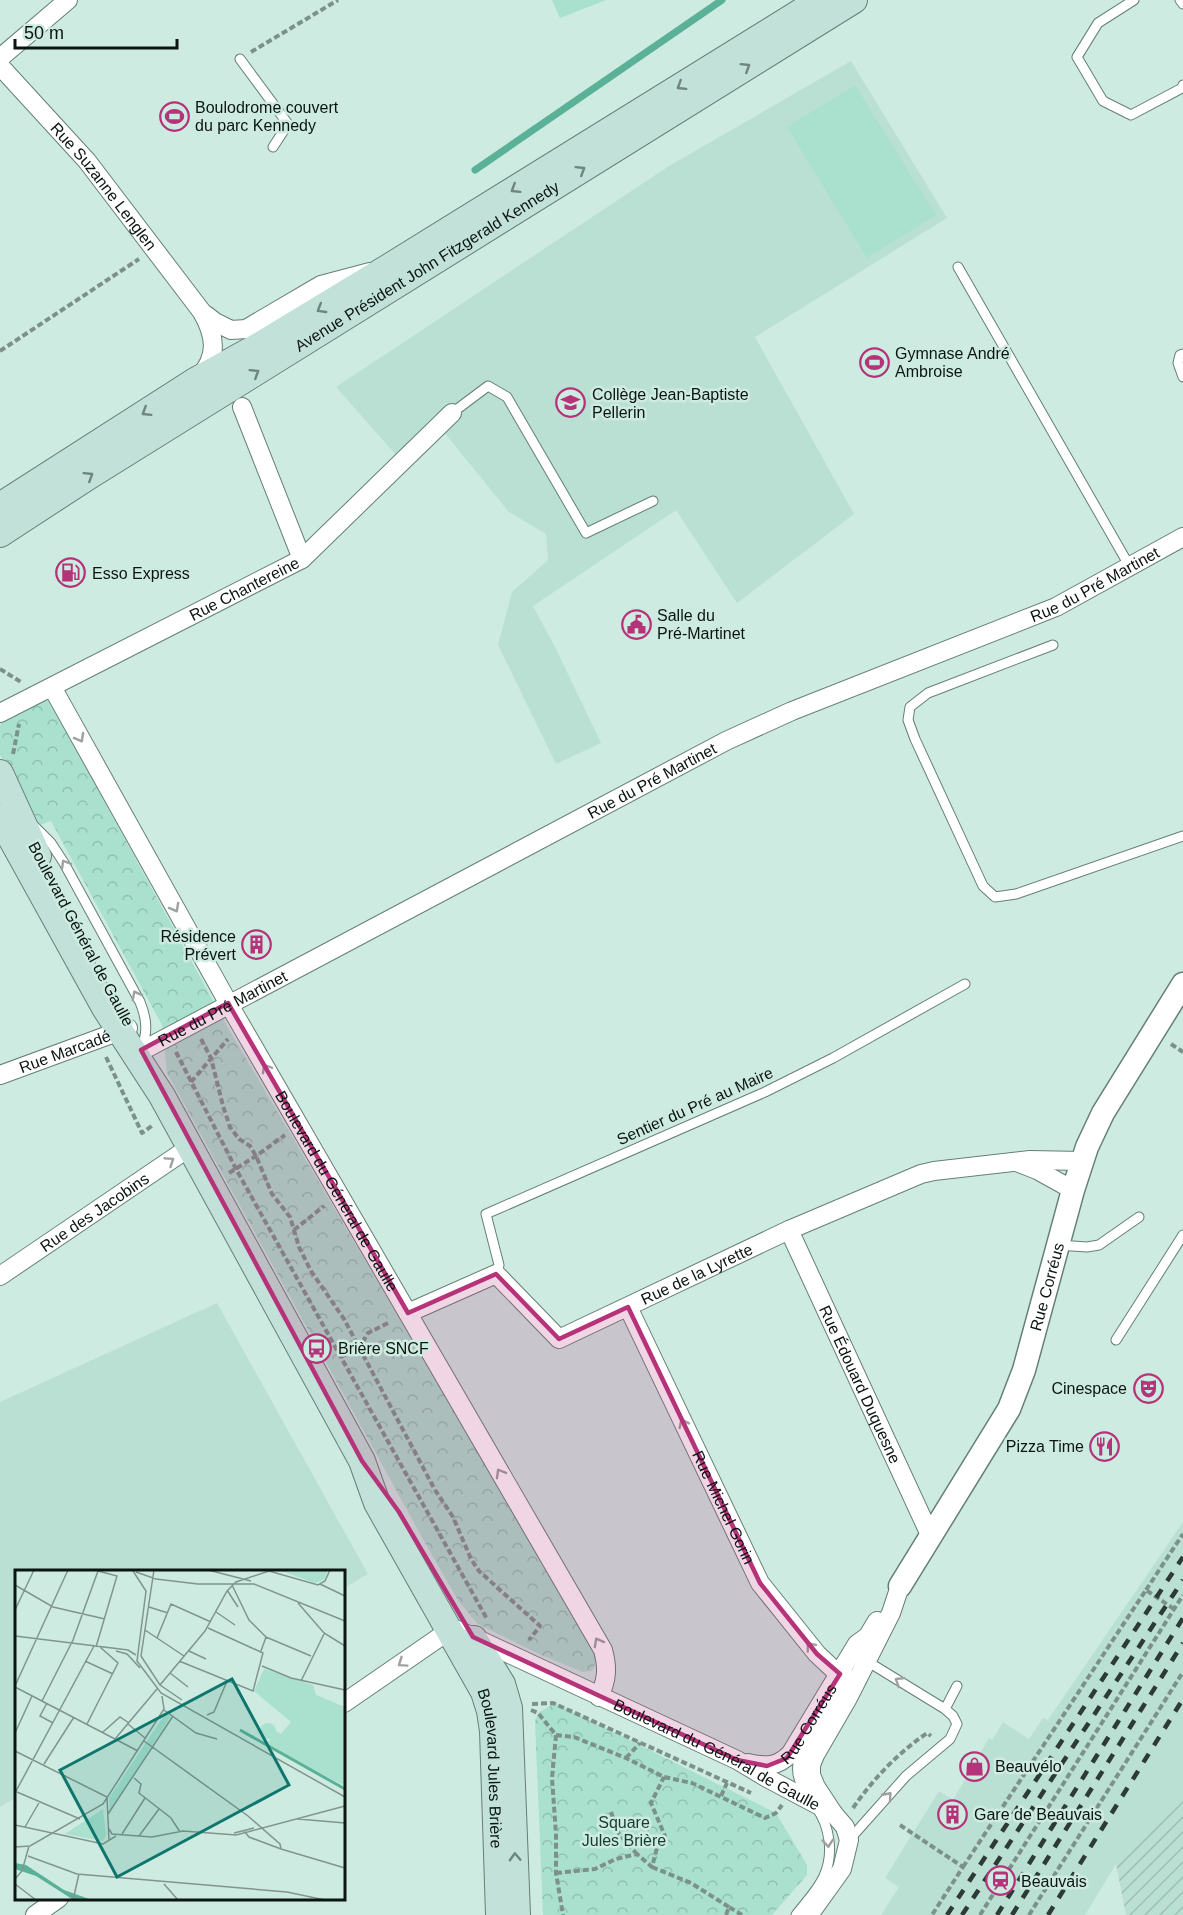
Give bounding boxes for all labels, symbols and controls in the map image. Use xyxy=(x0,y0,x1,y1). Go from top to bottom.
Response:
scale bar xyxy=(15,12,177,50)
text: 50 m xyxy=(24,23,64,43)
one-way arrow xyxy=(740,63,750,75)
one-way arrow xyxy=(677,79,687,91)
place label: Boulodrome couvert du parc Kennedy xyxy=(195,99,339,134)
sports icon: Boulodrome couvert du parc Kennedy xyxy=(158,100,190,132)
street label: Rue Suzanne Lenglen xyxy=(48,119,160,253)
one-way arrow xyxy=(575,166,585,178)
street label: Avenue Président John Fitzgerald Kennedy xyxy=(292,177,562,354)
one-way arrow xyxy=(511,181,521,193)
one-way arrow xyxy=(317,301,327,313)
place label: Gymnase André Ambroise xyxy=(895,345,1010,380)
sports icon: Gymnase André Ambroise xyxy=(858,346,890,378)
one-way arrow xyxy=(249,369,259,381)
place label: Collège Jean-Baptiste Pellerin xyxy=(592,386,749,421)
school or university icon: Collège Jean-Baptiste Pellerin xyxy=(555,387,587,419)
one-way arrow xyxy=(142,405,152,417)
one-way arrow xyxy=(83,472,93,484)
street label: Rue du Pré Martinet xyxy=(1028,543,1162,625)
street label: Rue Chantereine xyxy=(186,553,302,624)
fuel station icon: Esso Express xyxy=(55,557,87,589)
place label: Esso Express xyxy=(92,565,190,582)
place label: Salle du Pré-Martinet xyxy=(657,607,746,642)
public building icon: Salle du Pré-Martinet xyxy=(620,608,652,640)
one-way arrow xyxy=(73,732,84,742)
street label: Rue du Pré Martinet xyxy=(584,739,719,821)
street label: Boulevard Général de Gaulle xyxy=(25,839,137,1029)
one-way arrow xyxy=(60,860,72,870)
one-way arrow xyxy=(168,902,179,913)
place label: Résidence Prévert xyxy=(160,928,237,963)
building icon: Résidence Prévert xyxy=(241,929,273,961)
street label: Rue du Pré Martinet xyxy=(155,967,290,1049)
one-way arrow xyxy=(132,991,143,1001)
street label: Rue Marcadé xyxy=(17,1027,113,1076)
one-way arrow xyxy=(261,1064,273,1074)
street label: Sentier du Pré au Maire xyxy=(614,1064,776,1148)
street label: Boulevard du Général de Gaulle xyxy=(272,1088,402,1294)
one-way arrow xyxy=(163,1157,174,1168)
street label: Rue des Jacobins xyxy=(37,1169,152,1255)
street label: Rue de la Lyrette xyxy=(638,1240,755,1307)
street label: Rue Corréus xyxy=(1027,1241,1067,1333)
street label: Rue Édouard Duquesne xyxy=(817,1303,904,1466)
bus stop icon: Brière SNCF xyxy=(301,1332,333,1364)
place label: Brière SNCF xyxy=(338,1340,429,1357)
theatre icon: Cinespace xyxy=(1132,1372,1164,1404)
place label: Cinespace xyxy=(1051,1380,1127,1397)
one-way arrow xyxy=(679,1419,691,1430)
restaurant icon: Pizza Time xyxy=(1089,1430,1121,1462)
place label: Pizza Time xyxy=(1006,1438,1084,1455)
street label: Rue Michel Gorin xyxy=(689,1448,758,1567)
one-way arrow xyxy=(496,1469,508,1479)
inset map xyxy=(15,1570,345,1900)
one-way arrow xyxy=(594,1638,605,1648)
one-way arrow xyxy=(807,1642,818,1653)
one-way arrow xyxy=(398,1656,409,1667)
one-way arrow xyxy=(895,1676,905,1688)
street label: Rue Corréus xyxy=(777,1681,839,1767)
street label: Boulevard Jules Brière xyxy=(475,1686,505,1849)
street label: Boulevard du Général de Gaulle xyxy=(611,1695,823,1813)
shop icon: Beauvélo xyxy=(958,1750,990,1782)
place label: Beauvélo xyxy=(995,1758,1062,1775)
one-way arrow xyxy=(881,1793,892,1803)
building icon: Gare de Beauvais xyxy=(937,1798,969,1830)
place label: Gare de Beauvais xyxy=(974,1806,1102,1823)
park label: Square Jules Brière xyxy=(582,1814,666,1849)
one-way arrow xyxy=(821,1839,834,1848)
one-way arrow xyxy=(508,1852,521,1861)
station icon: Beauvais xyxy=(984,1865,1016,1897)
place label: Beauvais xyxy=(1021,1873,1087,1890)

